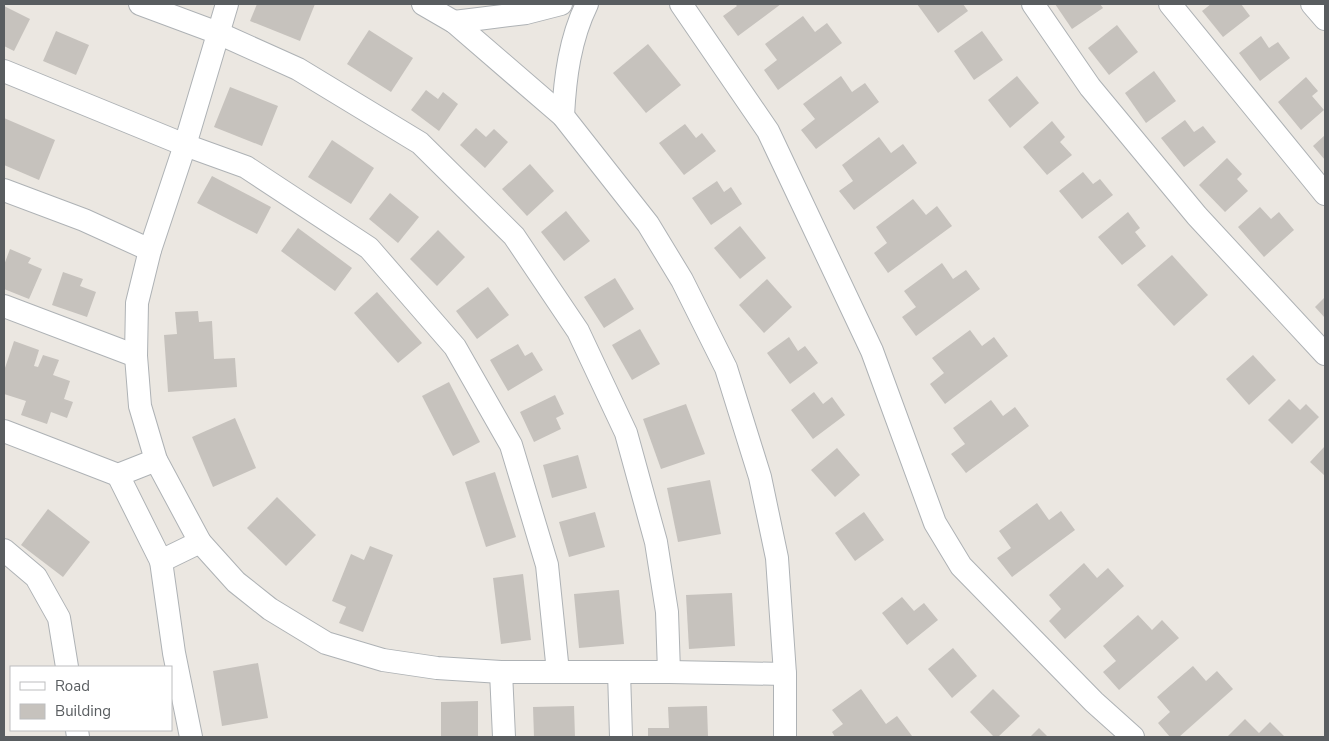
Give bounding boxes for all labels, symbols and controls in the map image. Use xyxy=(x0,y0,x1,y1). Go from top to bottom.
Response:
legend xyxy=(10,666,172,731)
text: Road xyxy=(55,676,90,696)
text: Building xyxy=(55,701,111,721)

